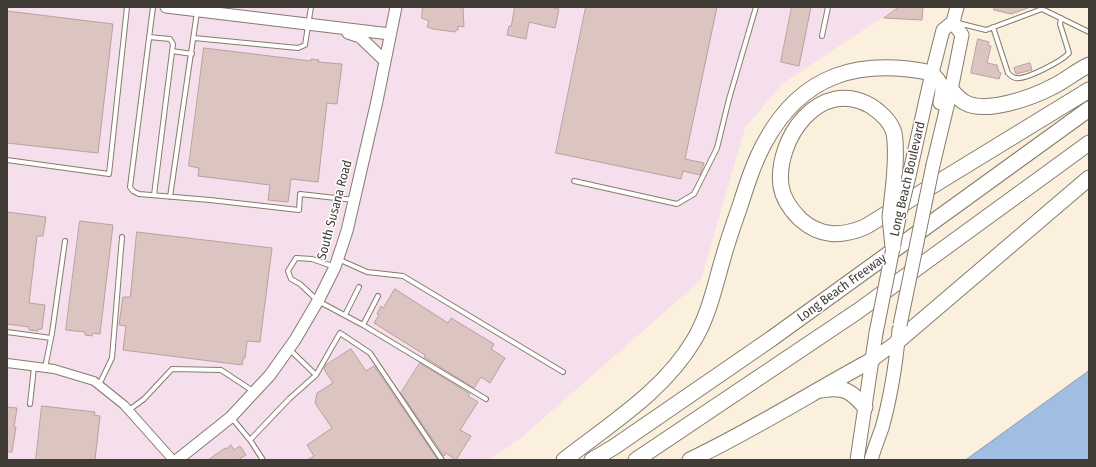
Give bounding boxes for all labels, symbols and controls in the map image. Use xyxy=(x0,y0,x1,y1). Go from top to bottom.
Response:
street label: Long Beach Boulevard xyxy=(887,120,929,238)
street label: South Susana Road xyxy=(314,158,356,262)
street label: Long Beach Freeway xyxy=(794,250,890,326)

